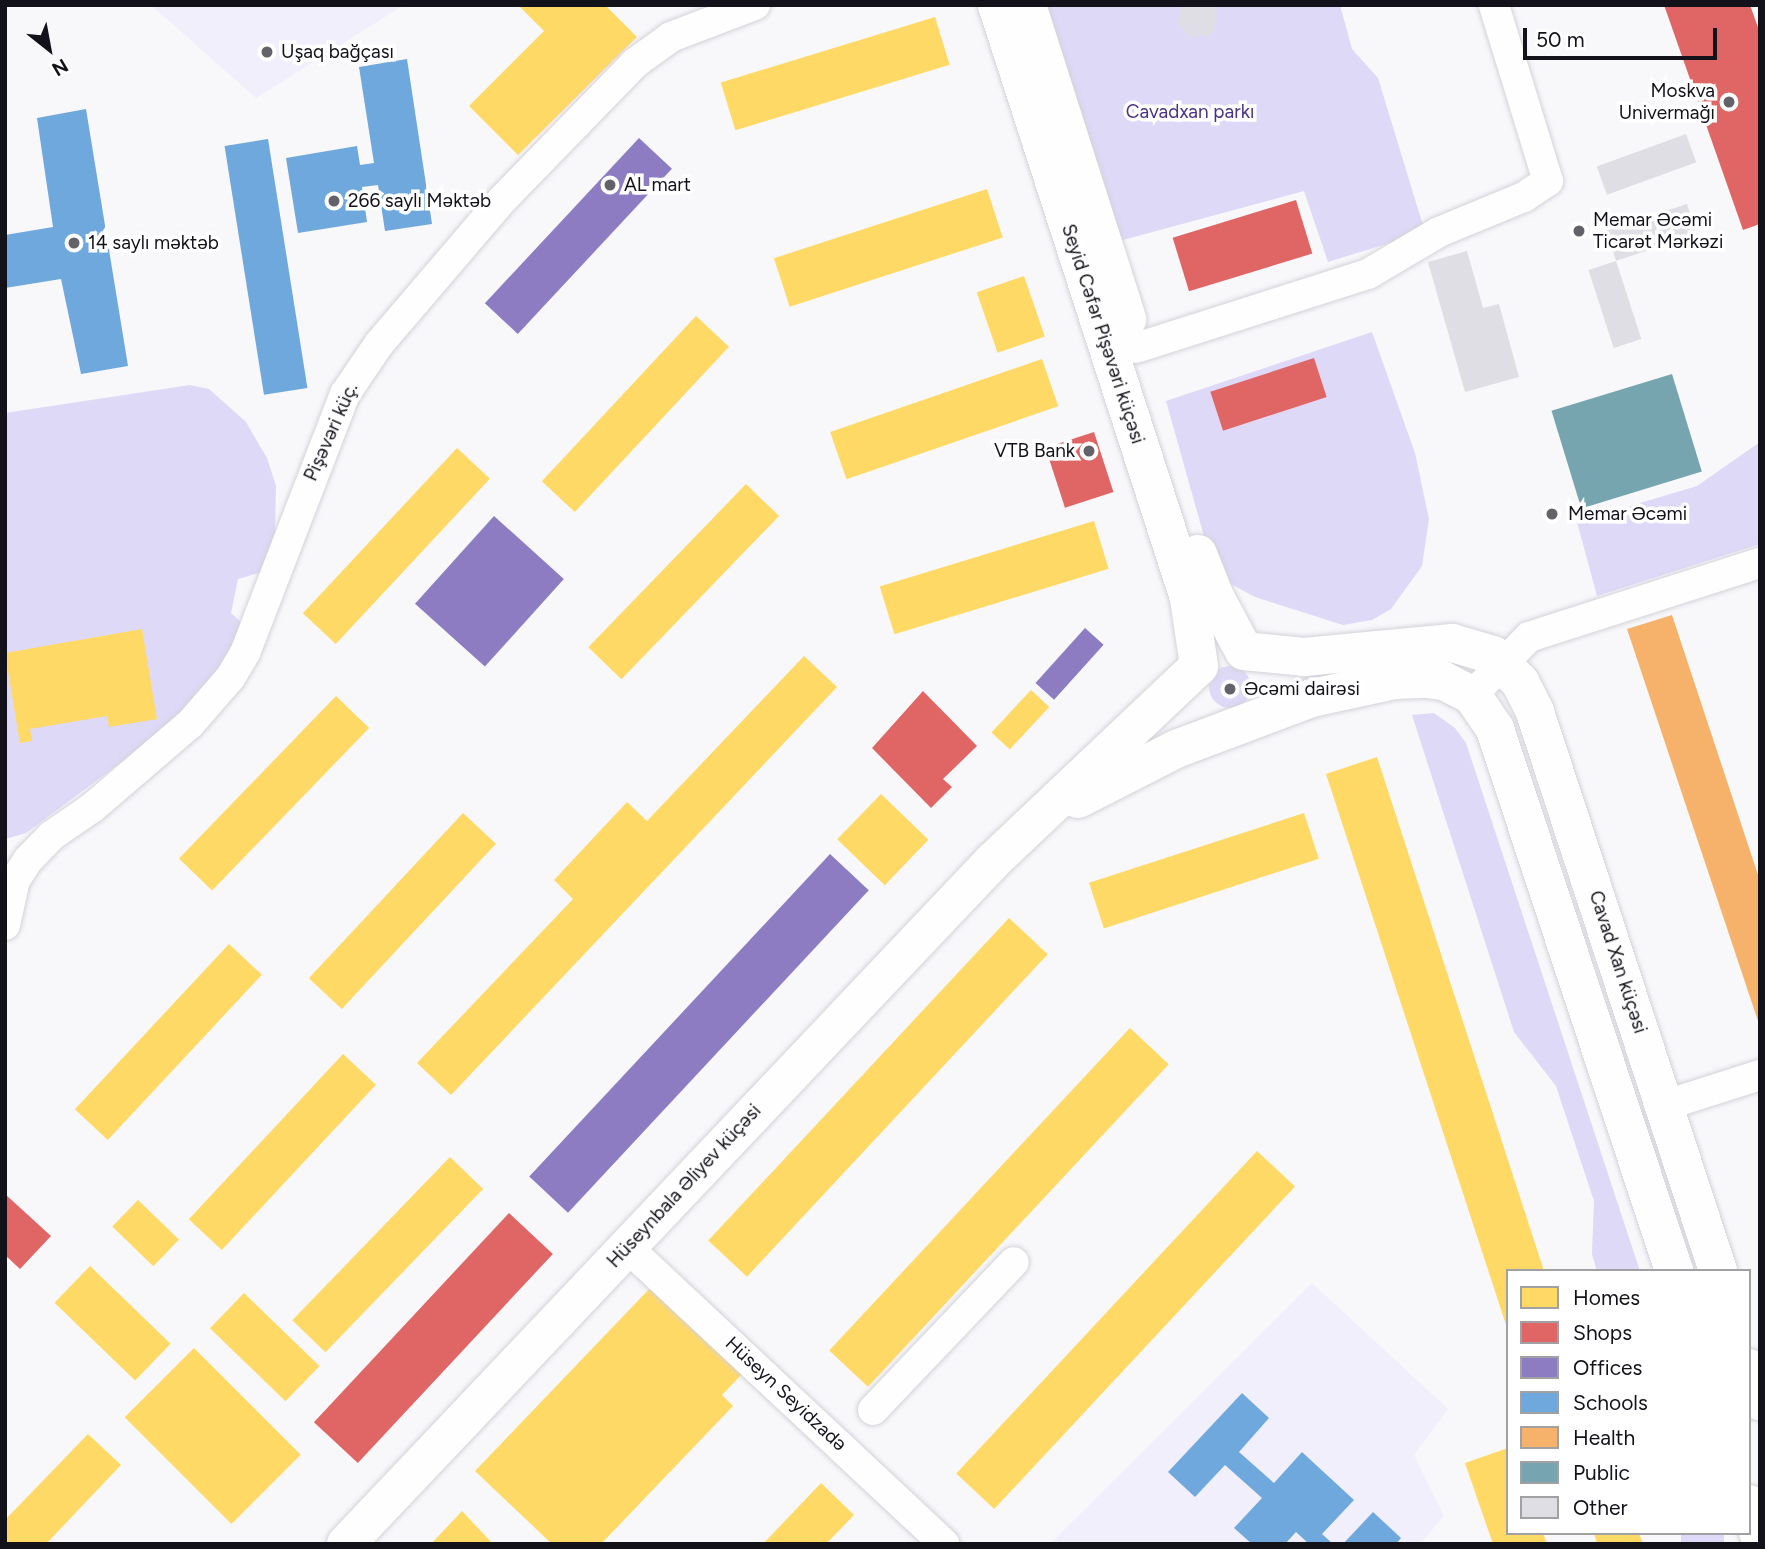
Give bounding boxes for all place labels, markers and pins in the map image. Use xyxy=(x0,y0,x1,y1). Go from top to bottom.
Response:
place label: Uşaq bağçası xyxy=(281,41,394,63)
marker: Uşaq bağçası xyxy=(259,44,275,60)
place label: Moskva Univermağı xyxy=(1619,80,1715,124)
marker: Moskva Univermağı xyxy=(1721,94,1737,110)
place label: AL mart xyxy=(624,174,691,196)
marker: AL mart xyxy=(602,177,618,193)
place label: 266 saylı Məktəb xyxy=(348,190,491,212)
marker: 266 saylı Məktəb xyxy=(326,193,342,209)
place label: Memar Əcəmi Ticarət Mərkəzi xyxy=(1593,209,1723,253)
marker: Memar Əcəmi Ticarət Mərkəzi xyxy=(1571,223,1587,239)
place label: 14 saylı məktəb xyxy=(88,232,219,254)
marker: 14 saylı məktəb xyxy=(66,235,82,251)
place label: VTB Bank xyxy=(994,440,1075,462)
marker: VTB Bank xyxy=(1081,443,1097,459)
place label: Memar Əcəmi xyxy=(1568,503,1687,525)
marker: Memar Əcəmi xyxy=(1542,504,1562,524)
place label: Əcəmi dairəsi xyxy=(1244,678,1360,700)
marker: Əcəmi dairəsi xyxy=(1222,681,1238,697)

